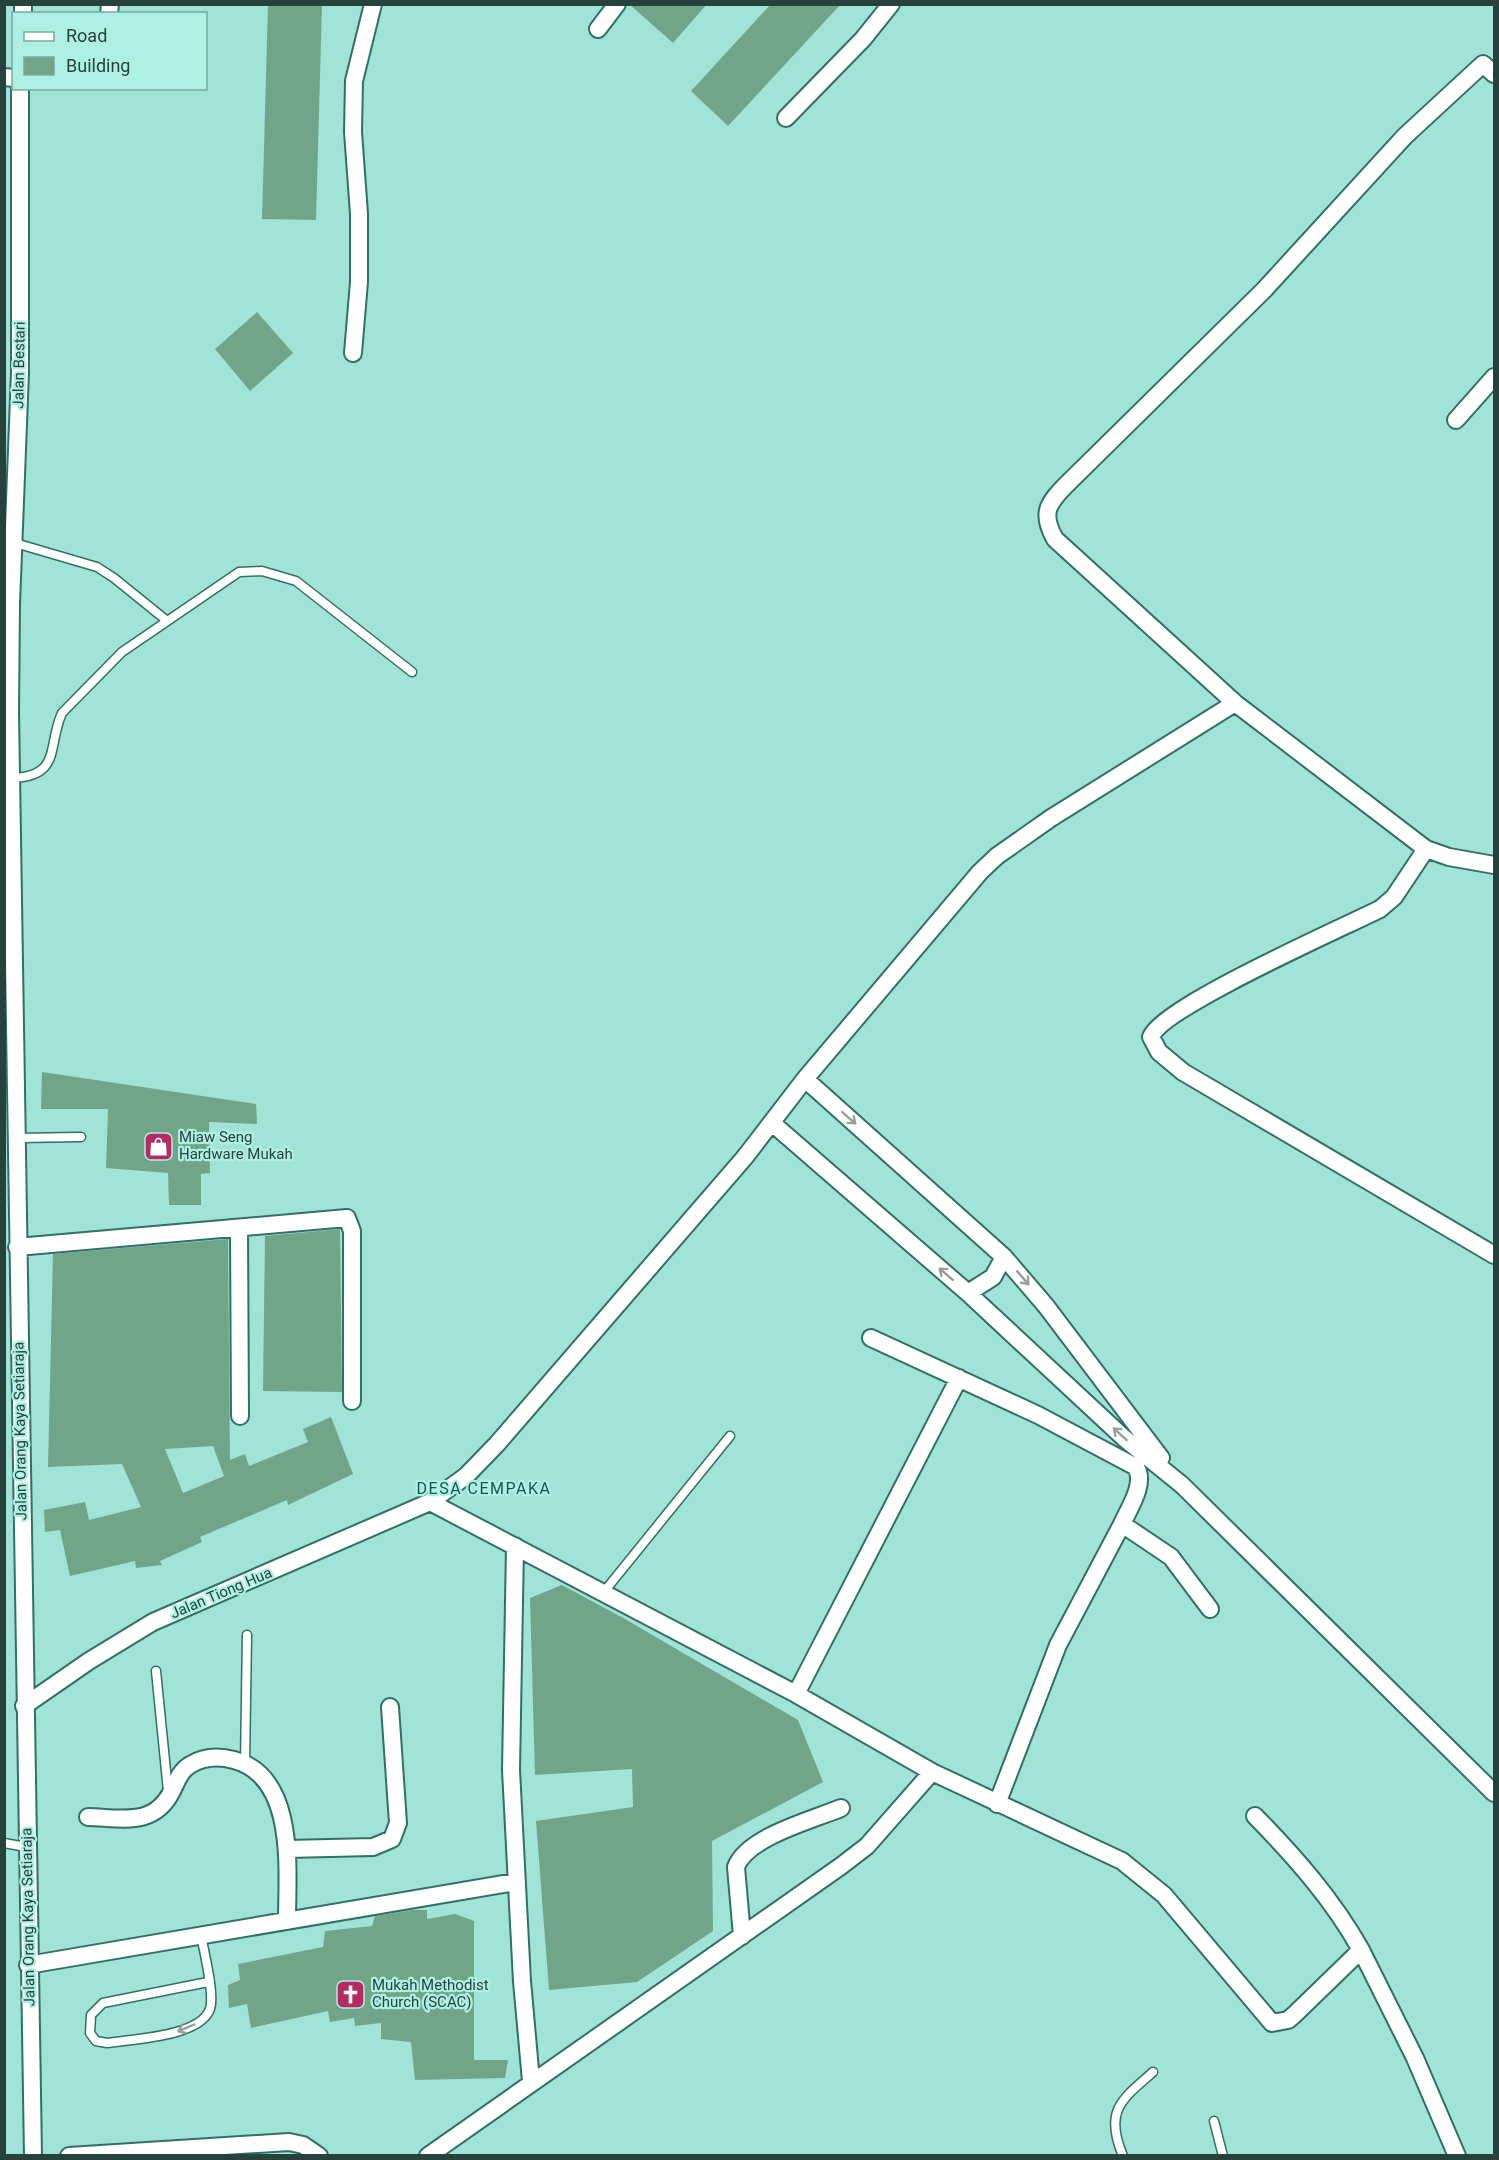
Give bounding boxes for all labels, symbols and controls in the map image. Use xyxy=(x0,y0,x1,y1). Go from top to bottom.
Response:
legend xyxy=(12,12,207,90)
text: Road xyxy=(66,25,107,46)
text: Building xyxy=(66,55,130,76)
street label: Jalan Bestari xyxy=(9,321,29,409)
one-way arrow xyxy=(841,1111,856,1125)
place label: Miaw Seng Hardware Mukah xyxy=(179,1128,293,1163)
shop icon: Miaw Seng Hardware Mukah xyxy=(142,1130,174,1162)
one-way arrow xyxy=(939,1267,954,1281)
one-way arrow xyxy=(1016,1270,1030,1285)
street label: Jalan Orang Kaya Setiaraja xyxy=(9,1342,31,1520)
one-way arrow xyxy=(1113,1427,1128,1441)
district label: DESA CEMPAKA xyxy=(417,1479,551,1498)
street label: Jalan Tiong Hua xyxy=(167,1563,275,1623)
street label: Jalan Orang Kaya Setiaraja xyxy=(17,1828,39,2006)
place label: Mukah Methodist Church (SCAC) xyxy=(372,1976,489,2011)
church icon: Mukah Methodist Church (SCAC) xyxy=(335,1978,367,2010)
one-way arrow xyxy=(177,2023,195,2034)

